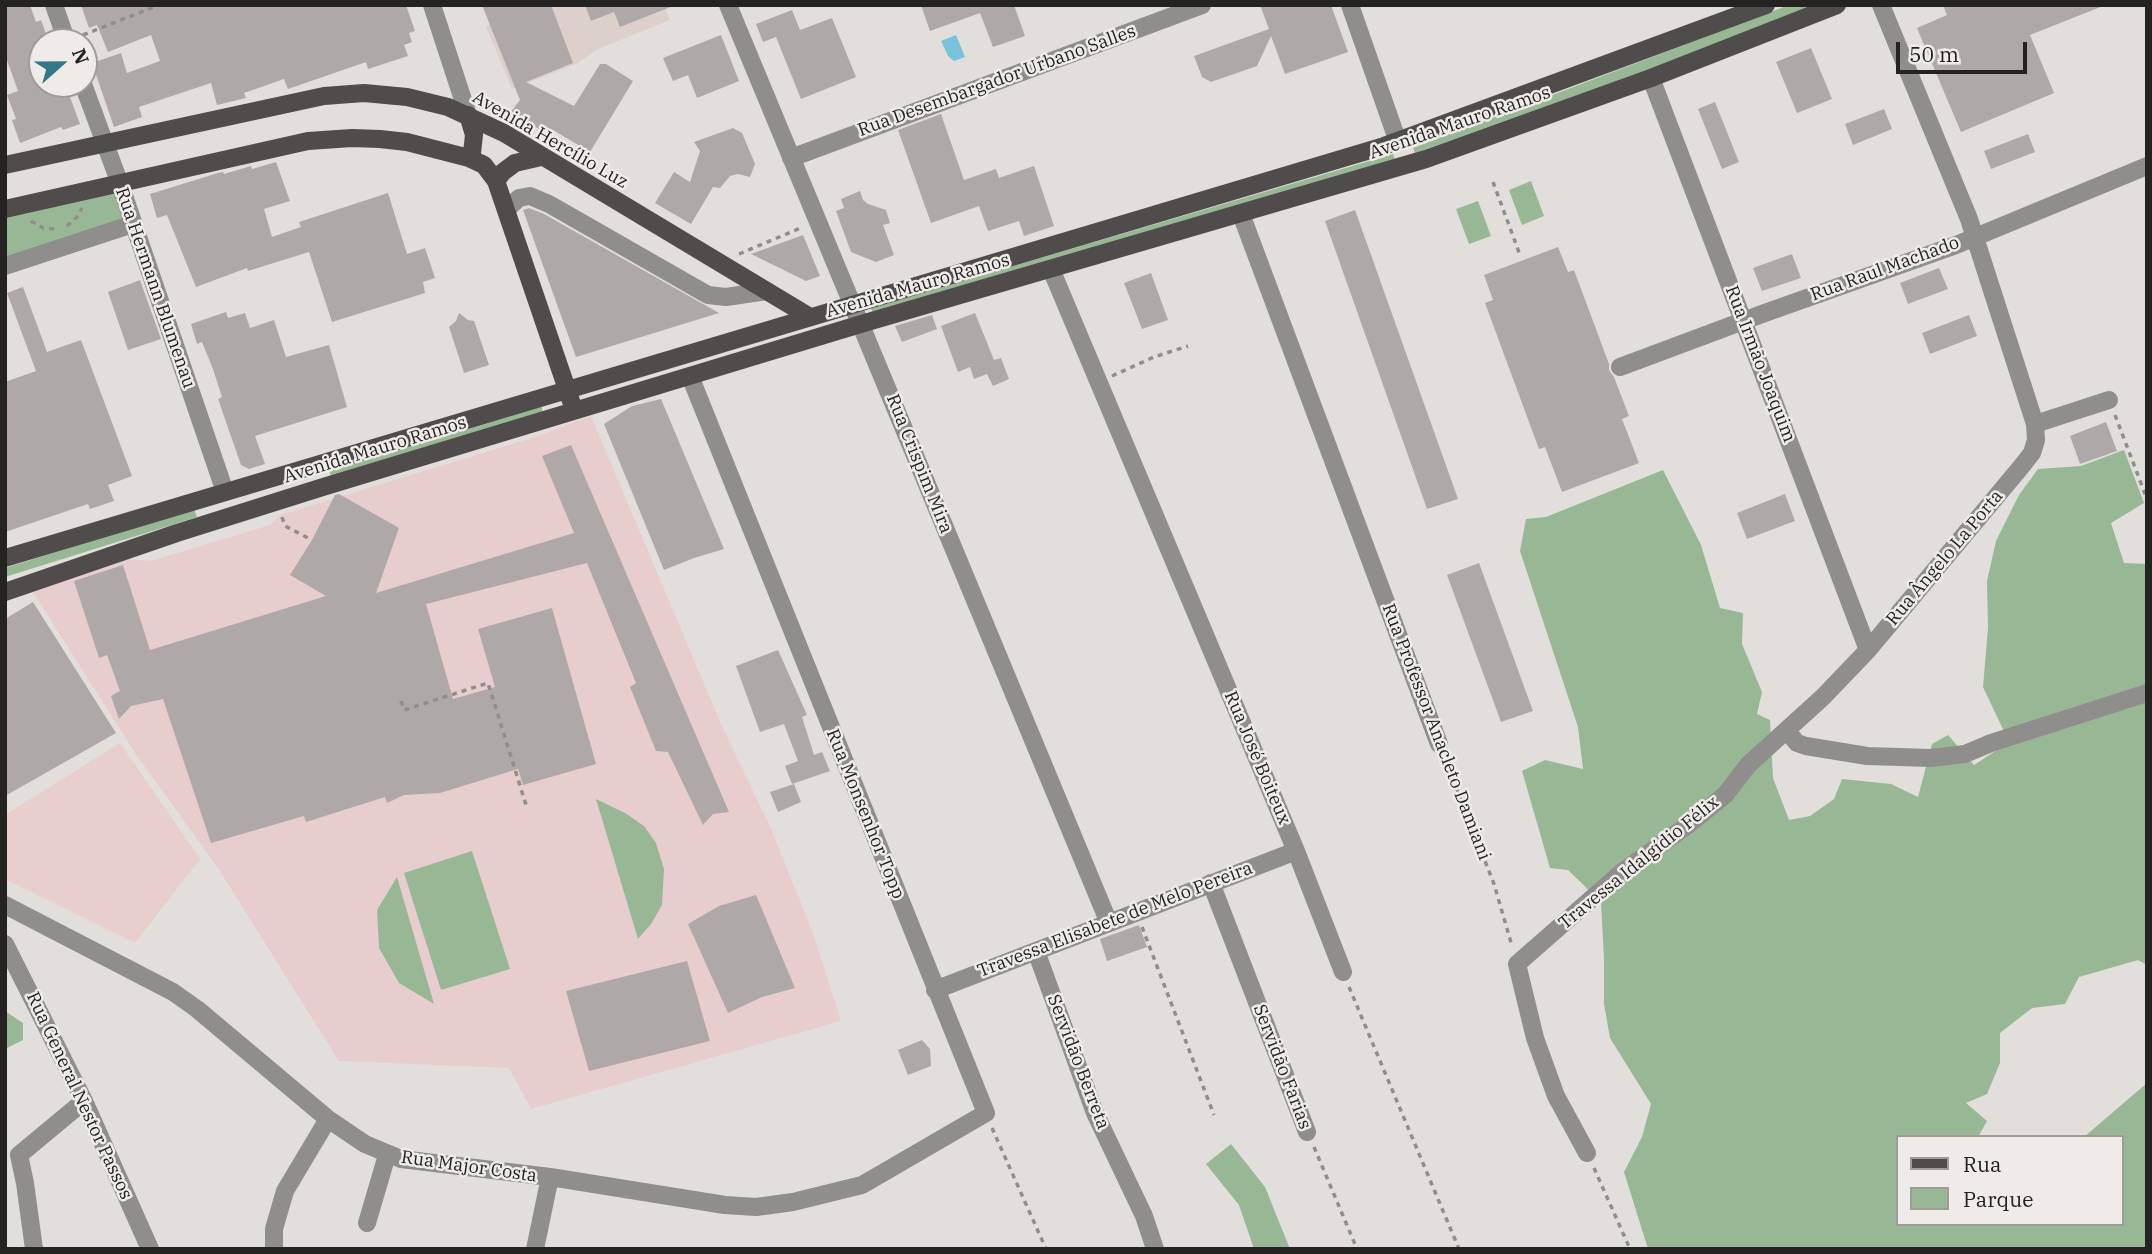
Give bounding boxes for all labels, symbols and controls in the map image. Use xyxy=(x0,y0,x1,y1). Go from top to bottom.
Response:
street label: Rua Desembargador Urbano Salles xyxy=(855,21,1139,141)
north arrow xyxy=(28,28,98,98)
scale bar xyxy=(1900,28,2031,72)
text: 50 m xyxy=(1909,40,1959,68)
text: N xyxy=(67,45,95,68)
street label: Avenida Mauro Ramos xyxy=(1367,82,1553,164)
street label: Avenida Hercílio Luz xyxy=(468,87,632,193)
street label: Rua Hermann Blumenau xyxy=(110,185,200,391)
street label: Rua Raul Machado xyxy=(1808,232,1962,306)
street label: Avenida Mauro Ramos xyxy=(824,249,1012,323)
street label: Rua Irmão Joaquim xyxy=(1720,283,1800,445)
street label: Rua Crispim Mira xyxy=(881,391,957,537)
street label: Avenida Mauro Ramos xyxy=(281,412,469,488)
street label: Rua Ângelo La Porta xyxy=(1882,486,2008,630)
street label: Rua Professor Anacleto Damiani xyxy=(1377,601,1495,863)
street label: Rua José Boiteux xyxy=(1219,688,1295,828)
street label: Rua Monsenhor Topp xyxy=(821,726,909,902)
street label: Travessa Idalgídio Félix xyxy=(1555,792,1723,934)
street label: Travessa Elisabete de Melo Pereira xyxy=(974,857,1256,983)
street label: Rua General Nestor Passos xyxy=(21,989,137,1203)
street label: Servidão Berreta xyxy=(1042,992,1114,1132)
street label: Servidão Farias xyxy=(1248,1002,1316,1132)
legend xyxy=(1896,1135,2124,1226)
street label: Rua Major Costa xyxy=(400,1147,538,1187)
text: Rua xyxy=(1963,1150,2001,1178)
text: Parque xyxy=(1963,1185,2033,1213)

